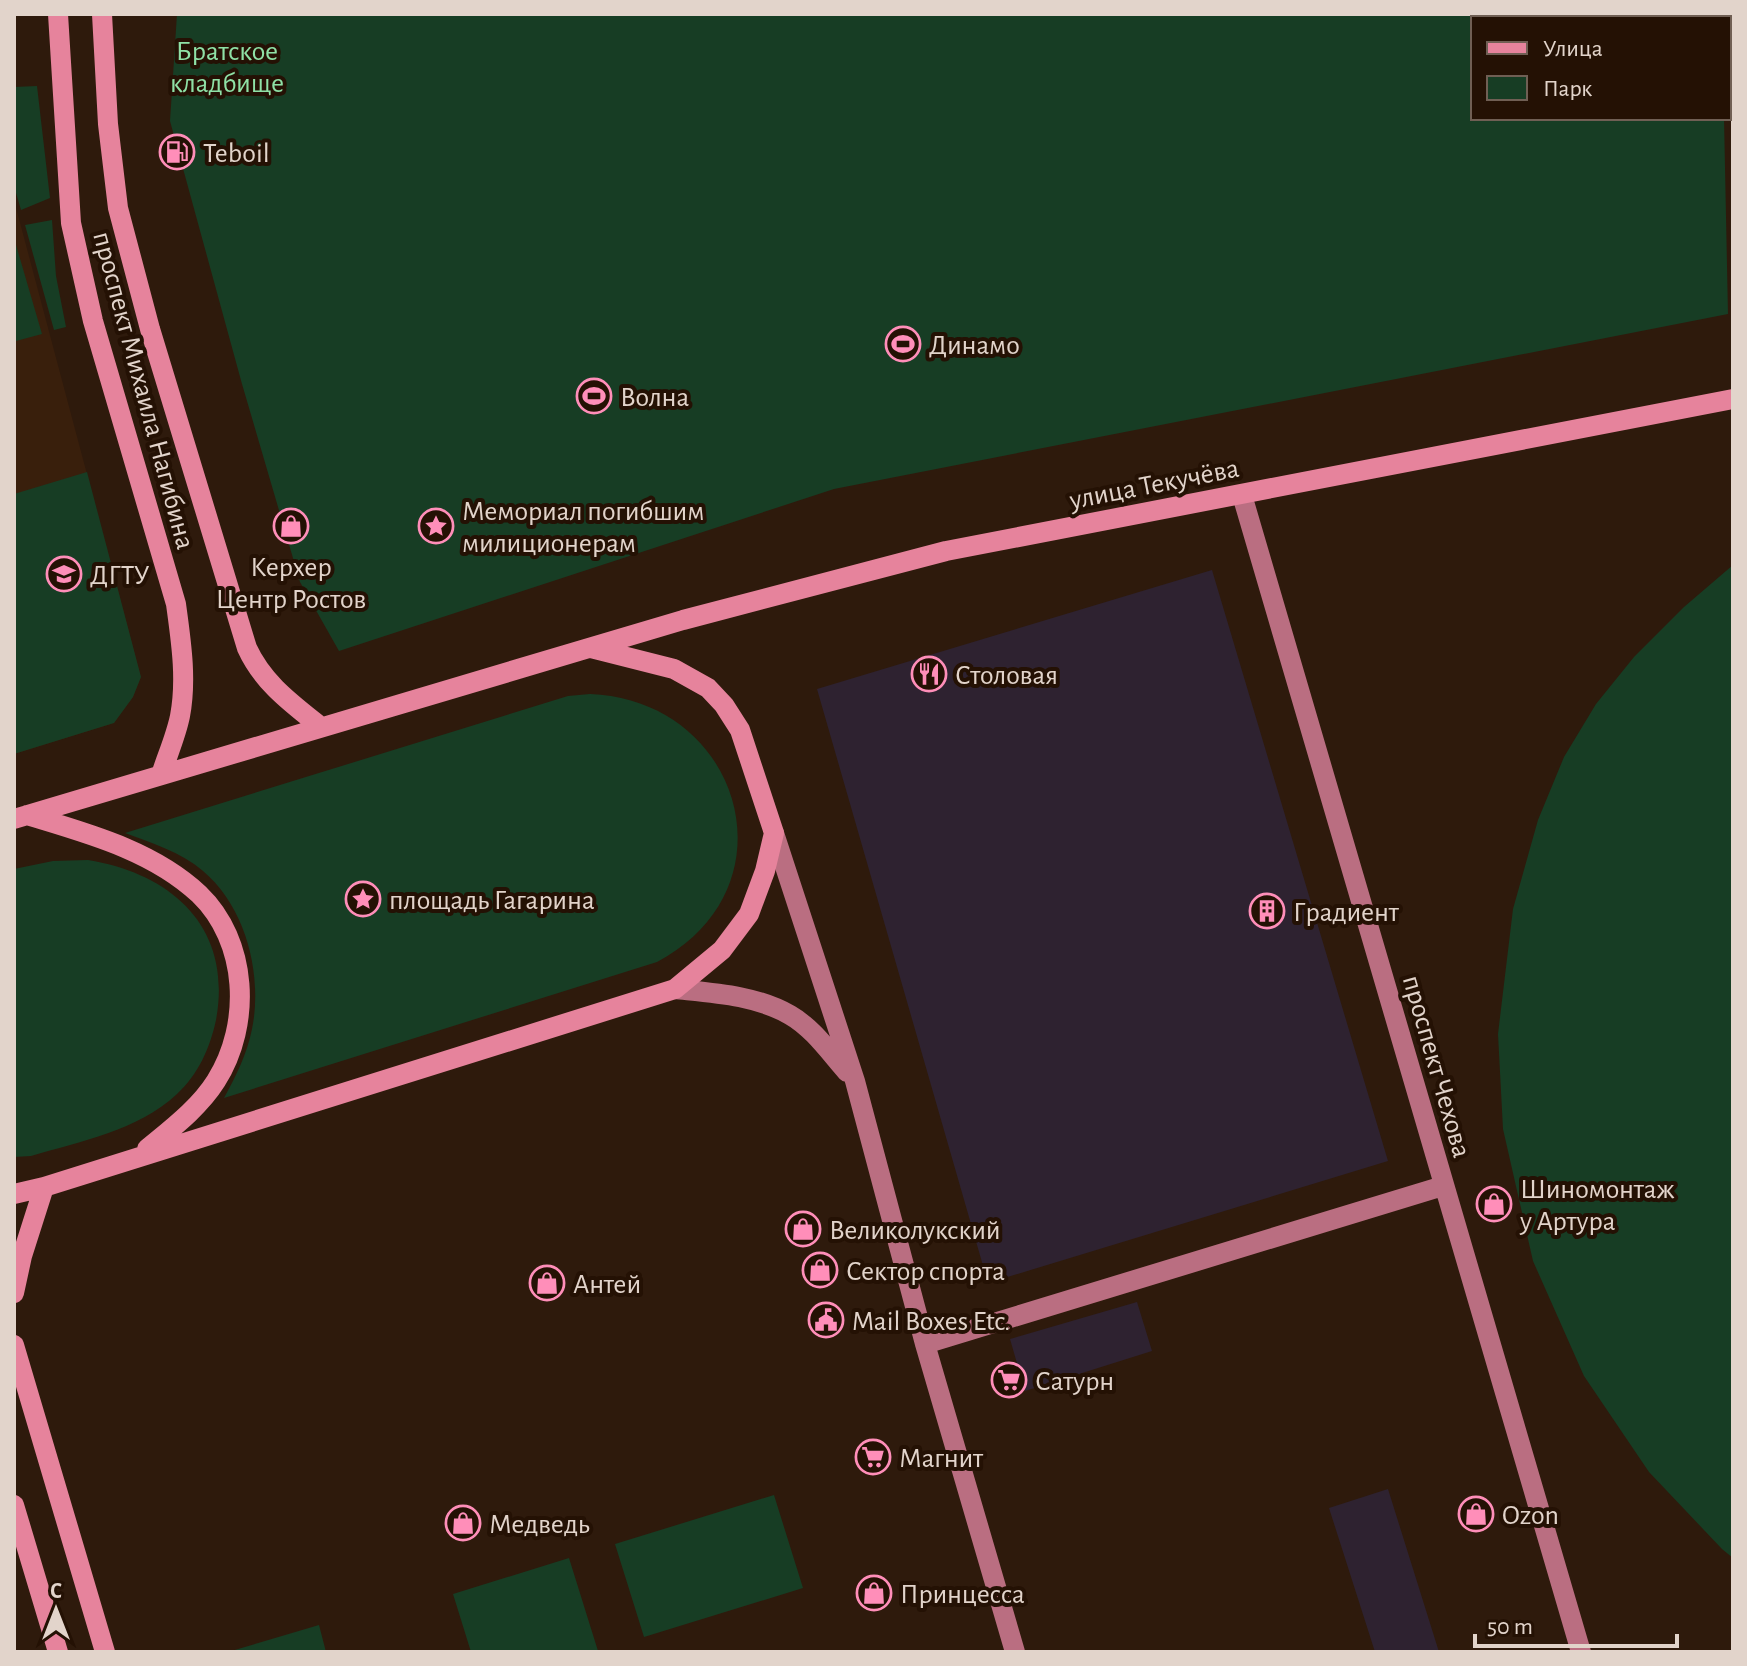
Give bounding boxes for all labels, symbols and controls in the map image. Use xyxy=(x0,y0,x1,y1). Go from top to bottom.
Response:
legend xyxy=(1471,16,1731,120)
text: Улица xyxy=(1543,37,1603,61)
park label: Братское кладбище xyxy=(170,38,284,98)
text: Парк xyxy=(1543,77,1592,101)
fuel station icon: Teboil xyxy=(158,133,196,171)
place label: Teboil xyxy=(203,140,270,168)
street label: проспект Михаила Нагибина xyxy=(87,229,199,553)
sports icon: Динамо xyxy=(884,325,922,363)
place label: Динамо xyxy=(929,332,1020,360)
sports icon: Волна xyxy=(575,377,613,415)
place label: Волна xyxy=(620,384,690,412)
street label: улица Текучёва xyxy=(1066,455,1242,515)
place label: Мемориал погибшим милиционерам xyxy=(462,498,704,558)
shop icon: Керхер Центр Ростов xyxy=(272,507,310,545)
place icon: Мемориал погибшим милиционерам xyxy=(417,507,455,545)
place label: Керхер Центр Ростов xyxy=(216,554,366,614)
school or university icon: ДГТУ xyxy=(45,555,83,593)
place label: ДГТУ xyxy=(90,562,150,590)
restaurant icon: Столовая xyxy=(910,655,948,693)
place label: Столовая xyxy=(955,662,1058,690)
place icon: площадь Гагарина xyxy=(344,880,382,918)
place label: площадь Гагарина xyxy=(389,887,595,915)
building icon: Градиент xyxy=(1248,892,1286,930)
place label: Градиент xyxy=(1293,899,1400,927)
street label: проспект Чехова xyxy=(1397,972,1476,1161)
place label: Шиномонтаж у Артура xyxy=(1519,1176,1675,1236)
shop icon: Шиномонтаж у Артура xyxy=(1475,1185,1513,1223)
shop icon: Великолукский xyxy=(784,1210,822,1248)
place label: Великолукский xyxy=(829,1217,1001,1245)
shop icon: Сектор спорта xyxy=(801,1251,839,1289)
place label: Сектор спорта xyxy=(846,1258,1005,1286)
shop icon: Антей xyxy=(528,1264,566,1302)
place label: Антей xyxy=(573,1271,641,1299)
public building icon: Mail Boxes Etc. xyxy=(807,1301,845,1339)
place label: Mail Boxes Etc. xyxy=(852,1308,1011,1336)
supermarket icon: Сатурн xyxy=(990,1361,1028,1399)
place label: Сатурн xyxy=(1035,1368,1114,1396)
supermarket icon: Магнит xyxy=(854,1438,892,1476)
place label: Магнит xyxy=(899,1445,984,1473)
shop icon: Ozon xyxy=(1457,1495,1495,1533)
place label: Ozon xyxy=(1502,1502,1559,1530)
shop icon: Медведь xyxy=(444,1504,482,1542)
place label: Медведь xyxy=(489,1511,590,1539)
north arrow xyxy=(16,1570,96,1650)
shop icon: Принцесса xyxy=(855,1574,893,1612)
text: С xyxy=(50,1580,62,1602)
place label: Принцесса xyxy=(900,1581,1025,1609)
scale bar xyxy=(1475,1598,1677,1648)
text: 50 m xyxy=(1487,1615,1533,1639)

